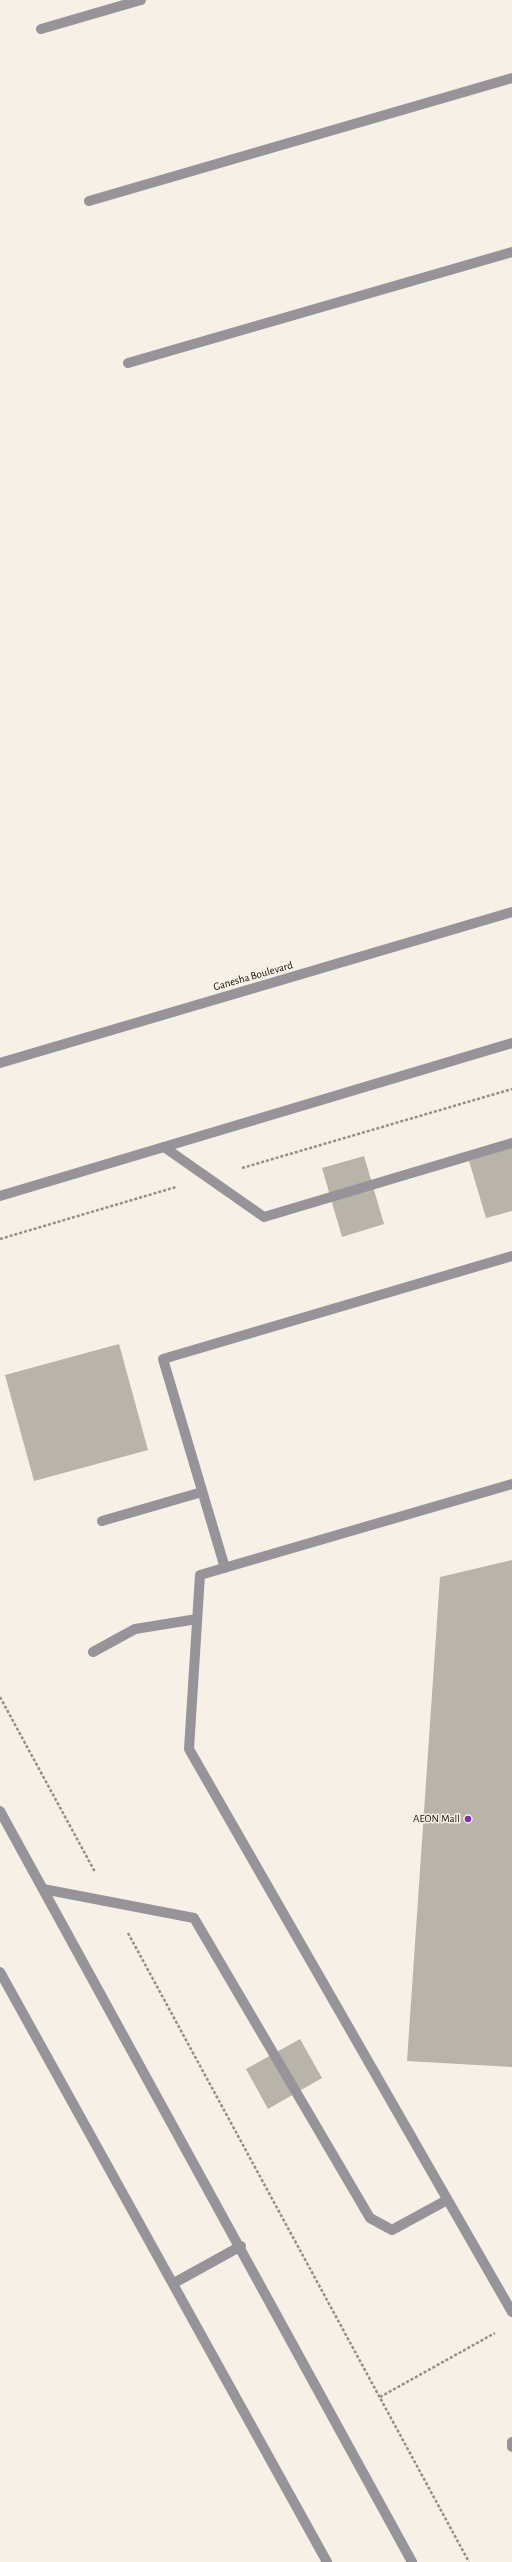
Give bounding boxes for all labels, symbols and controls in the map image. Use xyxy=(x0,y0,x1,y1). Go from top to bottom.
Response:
street label: Ganesha Boulevard xyxy=(212,958,294,994)
place label: AEON Mall xyxy=(413,1812,460,1826)
marker: AEON Mall xyxy=(463,1814,473,1824)

